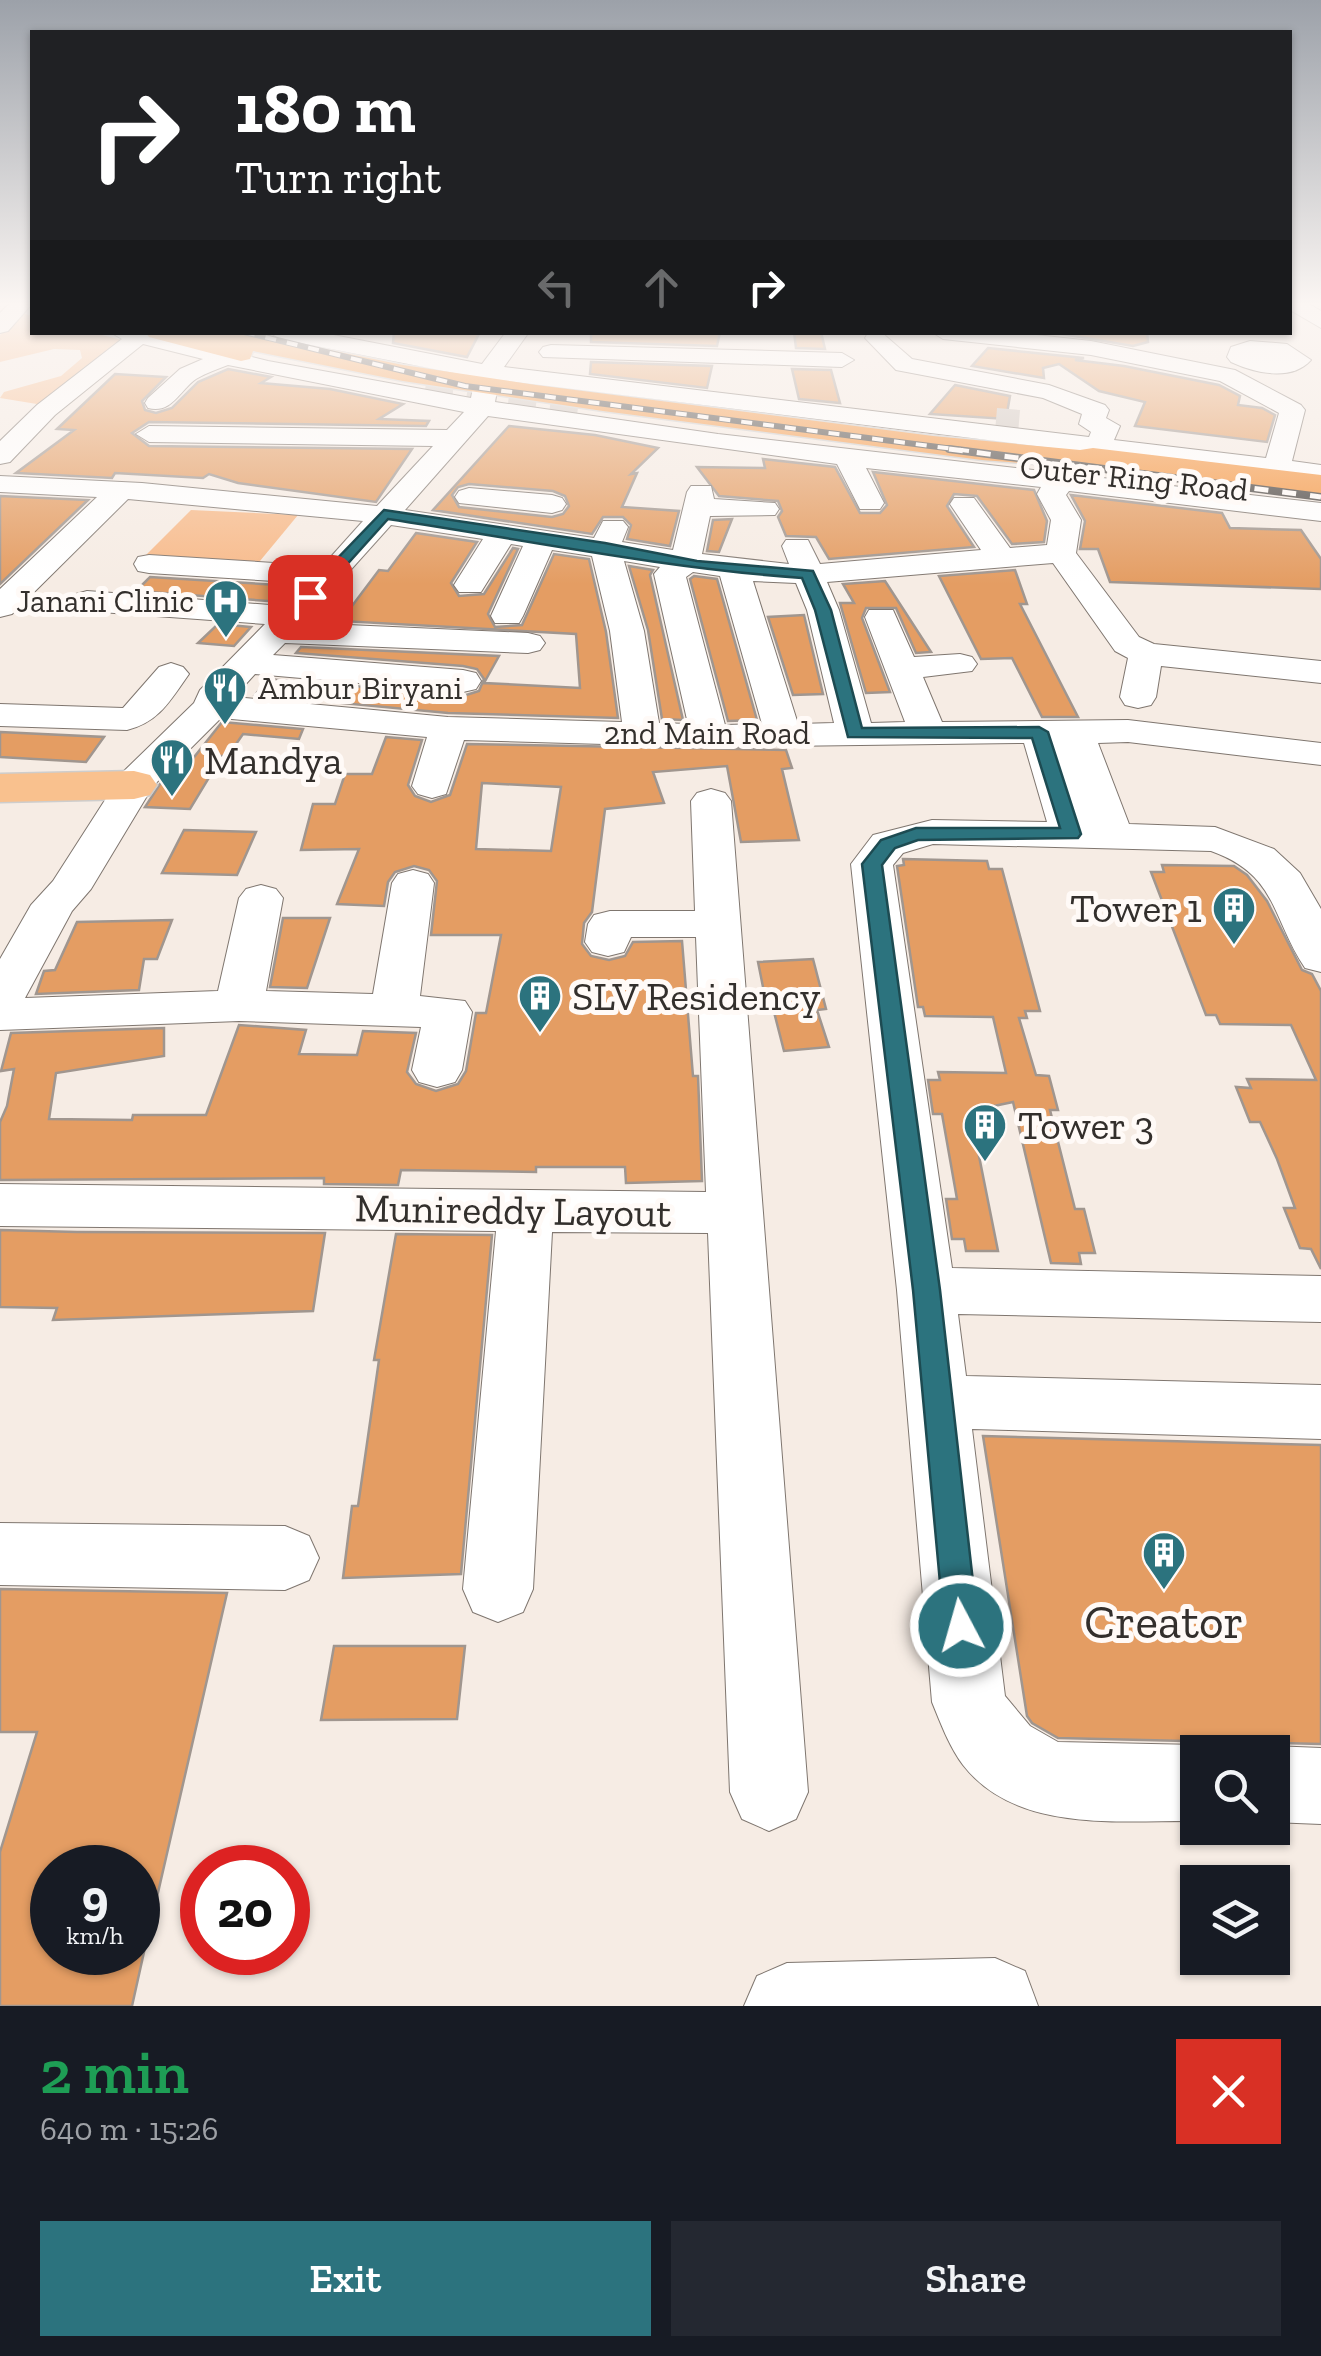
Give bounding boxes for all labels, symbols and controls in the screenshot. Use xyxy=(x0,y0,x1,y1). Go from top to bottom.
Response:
text: 180 m xyxy=(235,66,416,150)
icon: right xyxy=(70,70,200,200)
text: Turn right xyxy=(235,151,441,205)
icon: left xyxy=(529,260,584,315)
icon: ahead xyxy=(634,260,689,315)
icon: right xyxy=(739,260,794,315)
street label: Outer Ring Road xyxy=(1018,447,1250,509)
pin xyxy=(268,555,353,640)
icon: arrive xyxy=(283,570,338,625)
hospital icon: Janani Clinic xyxy=(203,578,249,639)
place label: Janani Clinic xyxy=(16,582,194,620)
restaurant icon: Ambur Biryani xyxy=(202,665,248,726)
place label: Ambur Biryani xyxy=(258,669,462,707)
street label: 2nd Main Road xyxy=(604,714,811,752)
place label: Mandya xyxy=(204,736,342,784)
restaurant icon: Mandya xyxy=(149,737,195,798)
place label: Tower 1 xyxy=(1070,884,1202,932)
building icon: Tower 1 xyxy=(1211,885,1257,946)
place label: SLV Residency xyxy=(572,972,821,1020)
building icon: SLV Residency xyxy=(517,973,563,1034)
place label: Tower 3 xyxy=(1018,1101,1154,1149)
building icon: Tower 3 xyxy=(962,1102,1008,1163)
street label: Munireddy Layout xyxy=(354,1183,672,1237)
building icon: Creator xyxy=(1141,1530,1187,1591)
position arrow xyxy=(909,1574,1013,1678)
place label: Creator xyxy=(1084,1593,1244,1650)
map controls xyxy=(1180,1735,1290,1975)
button: search xyxy=(1180,1735,1290,1845)
speed limit sign: 20 xyxy=(180,1845,310,1975)
button: layers xyxy=(1180,1865,1290,1975)
text: 9 xyxy=(82,1868,108,1928)
text: km/h xyxy=(66,1920,124,1950)
text: 2 min xyxy=(40,2036,189,2108)
button: close xyxy=(1176,2039,1281,2144)
text: 640 m · 15:26 xyxy=(40,2110,218,2148)
button: Exit xyxy=(40,2221,651,2336)
button: Share xyxy=(671,2221,1281,2336)

